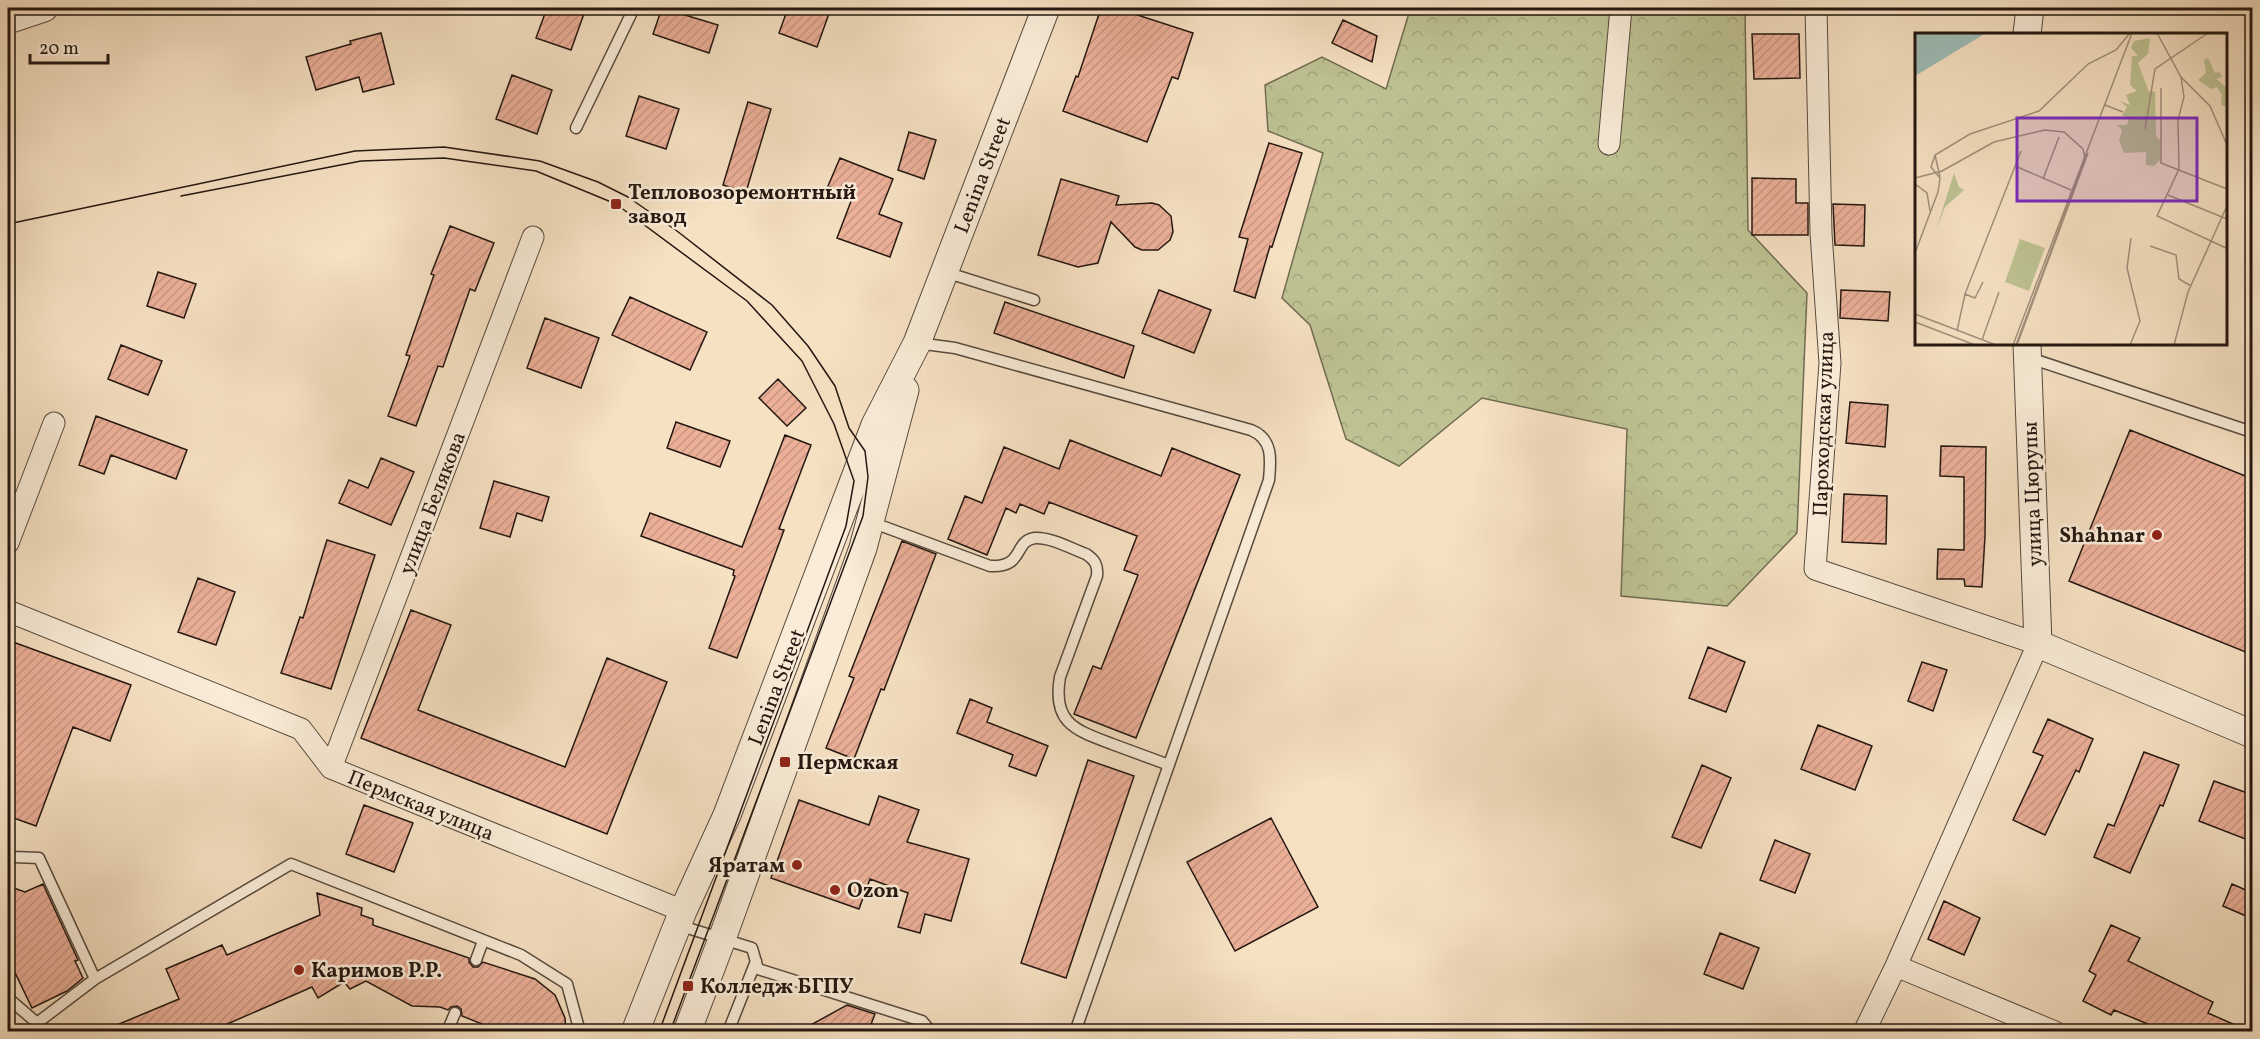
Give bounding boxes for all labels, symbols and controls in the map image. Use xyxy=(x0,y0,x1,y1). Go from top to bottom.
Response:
scale bar xyxy=(30,27,108,65)
inset map xyxy=(1915,33,2227,345)
text: 20 m xyxy=(39,37,79,62)
street label: Lenina Street xyxy=(948,113,1019,238)
place label: Тепловозоремонтный завод xyxy=(628,179,856,232)
marker: Тепловозоремонтный завод xyxy=(609,197,623,211)
street label: Пароходская улица xyxy=(1807,331,1842,517)
street label: улица Цюрупы xyxy=(2016,421,2051,567)
street label: улица Белякова xyxy=(393,428,474,579)
place label: Shahnar xyxy=(2059,522,2145,551)
marker: Shahnar xyxy=(2150,528,2164,542)
street label: Lenina Street xyxy=(742,625,813,750)
place label: Пермская xyxy=(797,749,898,778)
marker: Пермская xyxy=(778,755,792,769)
street label: Пермская улица xyxy=(343,764,498,849)
place label: Яратам xyxy=(708,852,785,881)
marker: Яратам xyxy=(790,858,804,872)
place label: Ozon xyxy=(847,877,899,906)
marker: Ozon xyxy=(828,883,842,897)
place label: Каримов Р.Р. xyxy=(311,957,442,986)
marker: Каримов Р.Р. xyxy=(292,963,306,977)
place label: Колледж БГПУ xyxy=(700,973,854,1002)
marker: Колледж БГПУ xyxy=(681,979,695,993)

